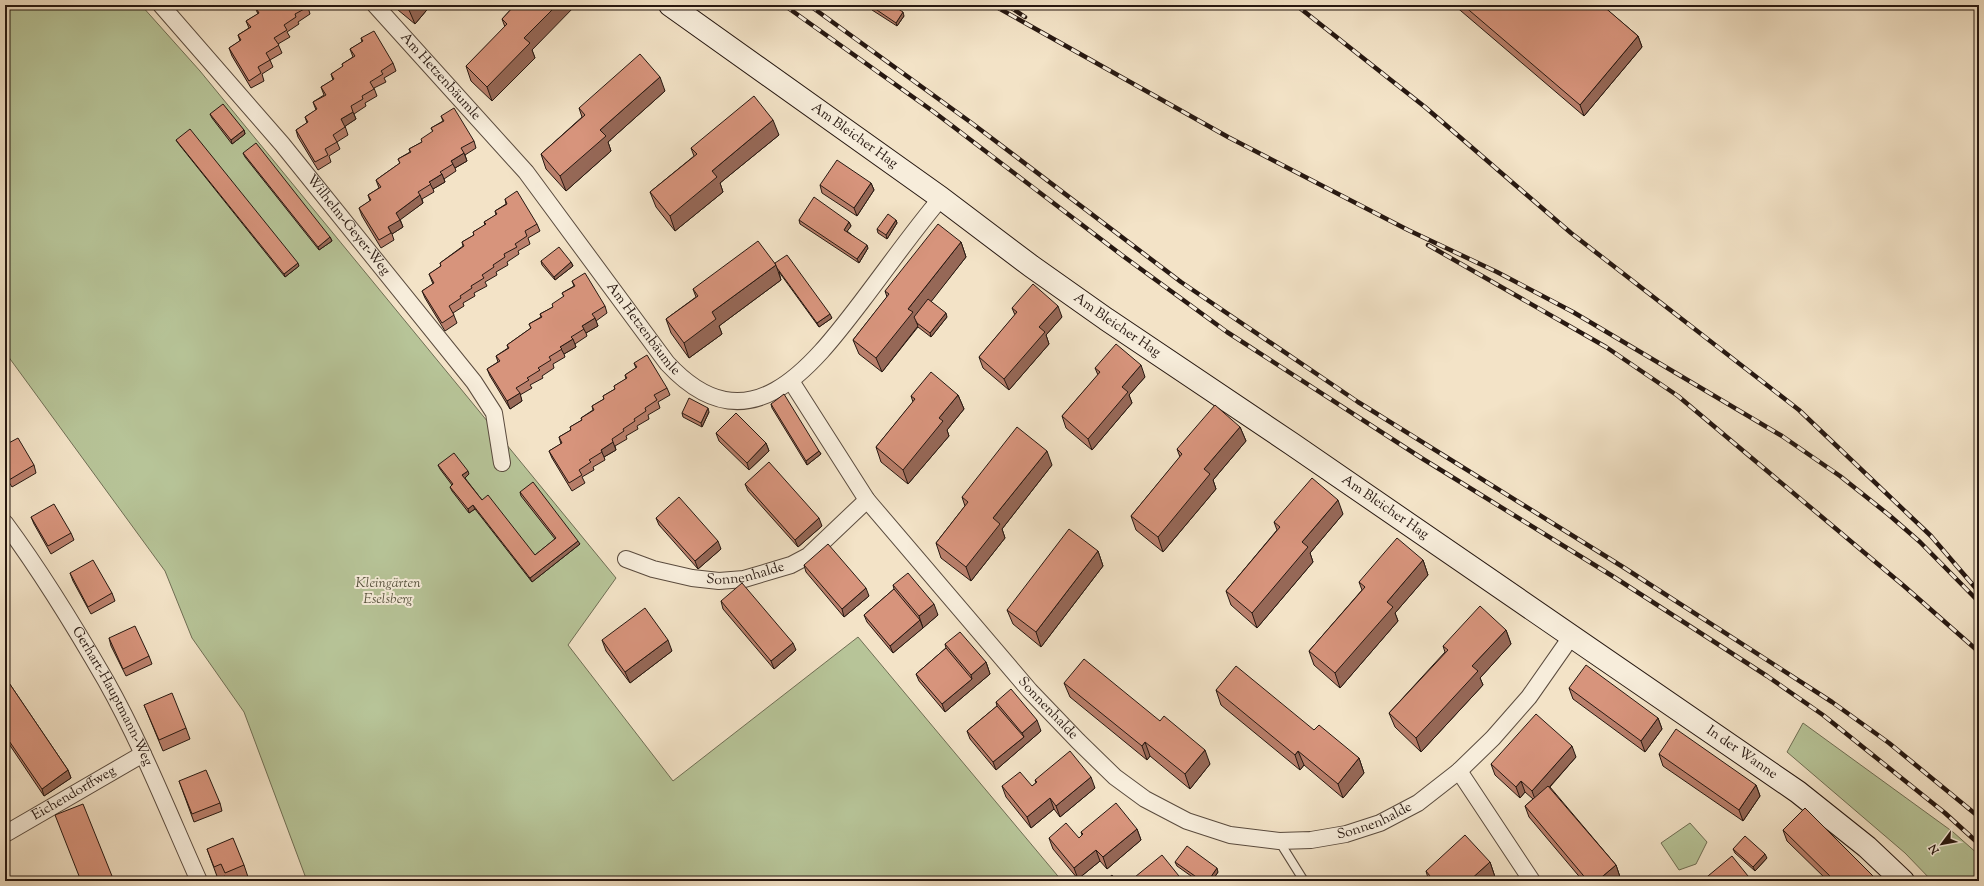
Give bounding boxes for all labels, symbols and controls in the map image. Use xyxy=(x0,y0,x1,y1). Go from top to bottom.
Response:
street label: Am Hetzenbäumle xyxy=(395,29,485,125)
street label: Am Bleicher Hag xyxy=(807,98,902,174)
street label: Wilhelm-Geyer-Weg xyxy=(301,171,395,280)
street label: Am Hetzenbäumle xyxy=(601,279,684,381)
street label: Am Bleicher Hag xyxy=(1069,289,1165,363)
street label: Am Bleicher Hag xyxy=(1337,471,1433,545)
street label: Sonnenhalde xyxy=(705,557,787,591)
park label: Kleingärten Eselsberg xyxy=(355,574,421,610)
street label: Gerhart-Hauptmann-Weg xyxy=(66,623,157,769)
street label: Sonnenhalde xyxy=(1012,673,1082,745)
street label: In der Wanne xyxy=(1702,722,1781,785)
street label: Eichendorffweg xyxy=(29,762,120,826)
street label: Sonnenhalde xyxy=(1335,798,1416,845)
north arrow xyxy=(1922,824,1962,864)
text: N xyxy=(1925,841,1944,858)

